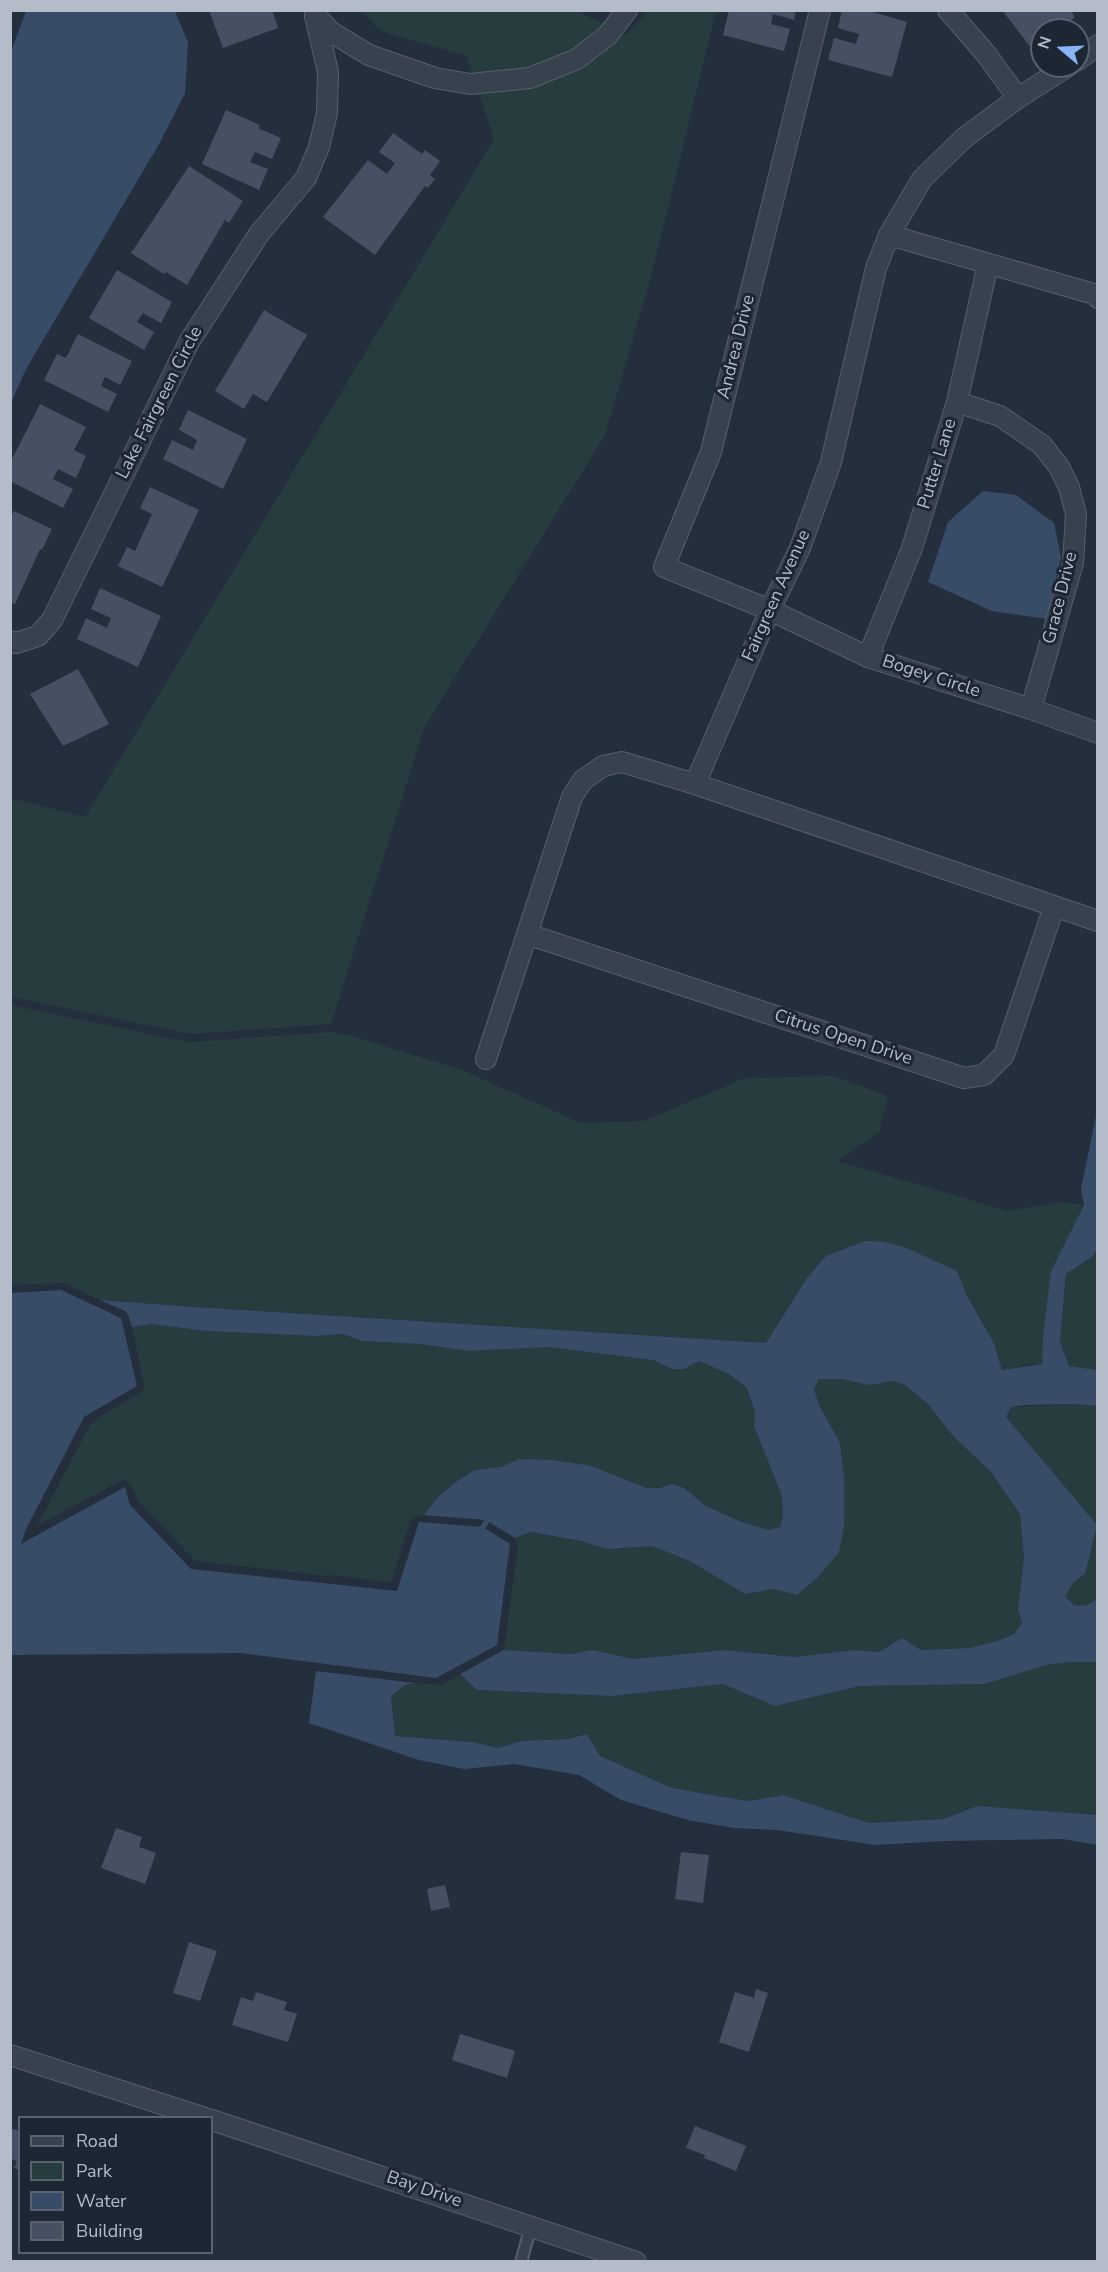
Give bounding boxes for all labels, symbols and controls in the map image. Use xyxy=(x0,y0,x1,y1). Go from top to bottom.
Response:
north arrow xyxy=(1030,18,1090,78)
text: N xyxy=(1033,34,1057,52)
street label: Andrea Drive xyxy=(714,293,760,401)
street label: Lake Fairgreen Circle xyxy=(112,323,208,483)
street label: Putter Lane xyxy=(914,416,962,512)
street label: Fairgreen Avenue xyxy=(738,527,816,665)
street label: Grace Drive xyxy=(1039,550,1083,646)
street label: Bogey Circle xyxy=(879,651,983,703)
street label: Citrus Open Drive xyxy=(771,1006,915,1070)
legend xyxy=(18,2116,213,2254)
text: Road xyxy=(76,2129,118,2153)
text: Park xyxy=(76,2159,112,2183)
street label: Bay Drive xyxy=(384,2167,464,2213)
text: Water xyxy=(76,2189,127,2213)
text: Building xyxy=(76,2219,143,2243)

